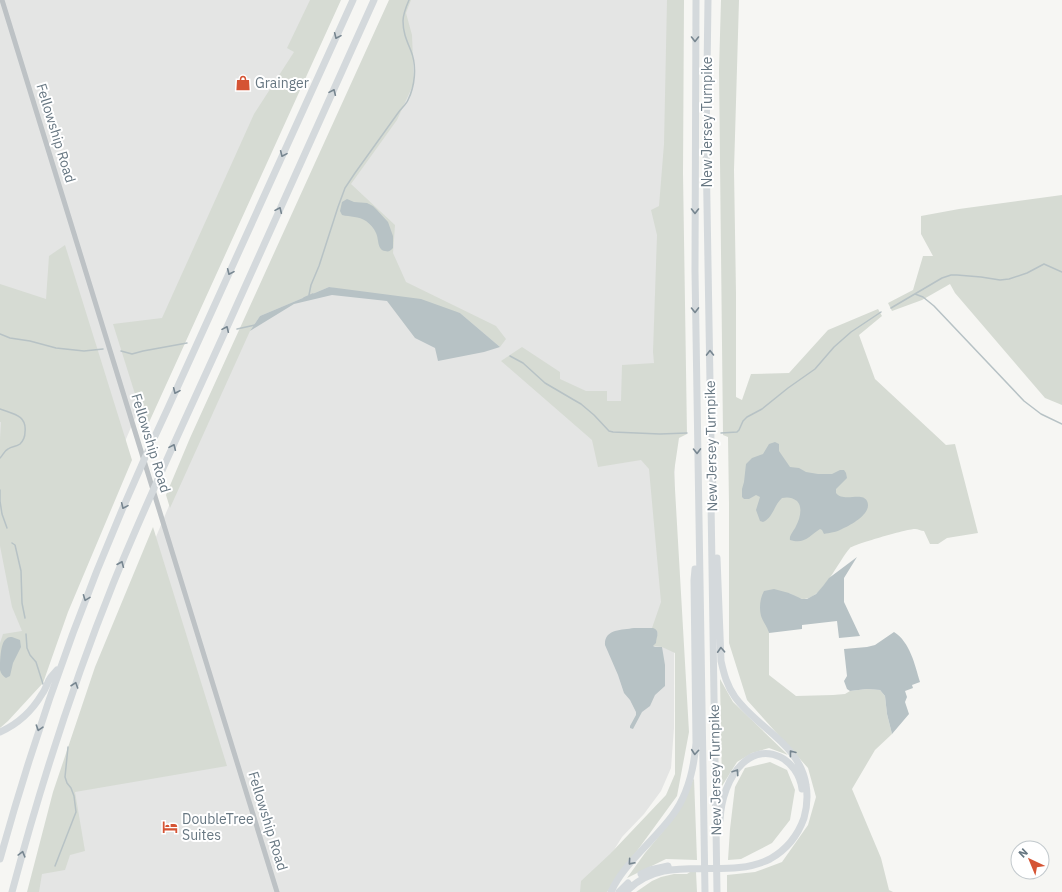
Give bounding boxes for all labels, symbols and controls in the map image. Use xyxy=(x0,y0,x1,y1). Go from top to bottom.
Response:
one-way arrow xyxy=(334,31,342,39)
one-way arrow xyxy=(691,36,699,42)
street label: New Jersey Turnpike xyxy=(698,56,716,188)
shop icon: Grainger xyxy=(234,74,252,92)
place label: Grainger xyxy=(255,74,309,92)
street label: Fellowship Road xyxy=(32,81,80,185)
one-way arrow xyxy=(328,88,336,96)
one-way arrow xyxy=(280,150,288,157)
one-way arrow xyxy=(274,207,282,214)
one-way arrow xyxy=(691,208,699,214)
one-way arrow xyxy=(227,268,235,276)
one-way arrow xyxy=(691,307,699,313)
one-way arrow xyxy=(221,325,229,333)
one-way arrow xyxy=(705,350,714,356)
street label: New Jersey Turnpike xyxy=(701,380,721,512)
one-way arrow xyxy=(173,386,181,394)
street label: Fellowship Road xyxy=(127,391,175,495)
one-way arrow xyxy=(168,444,176,451)
one-way arrow xyxy=(693,448,701,454)
one-way arrow xyxy=(120,503,128,510)
one-way arrow xyxy=(117,561,125,568)
one-way arrow xyxy=(82,595,90,602)
one-way arrow xyxy=(716,647,725,653)
one-way arrow xyxy=(71,682,79,689)
street label: New Jersey Turnpike xyxy=(705,704,725,836)
one-way arrow xyxy=(35,724,44,731)
one-way arrow xyxy=(691,749,700,755)
one-way arrow xyxy=(789,750,796,757)
street label: Fellowship Road xyxy=(244,769,292,873)
one-way arrow xyxy=(731,769,739,776)
place label: DoubleTree Suites xyxy=(182,810,254,844)
hotel icon: DoubleTree Suites xyxy=(161,818,179,836)
north arrow xyxy=(1010,840,1050,880)
text: N xyxy=(1015,845,1031,861)
one-way arrow xyxy=(18,851,26,858)
one-way arrow xyxy=(629,857,636,865)

